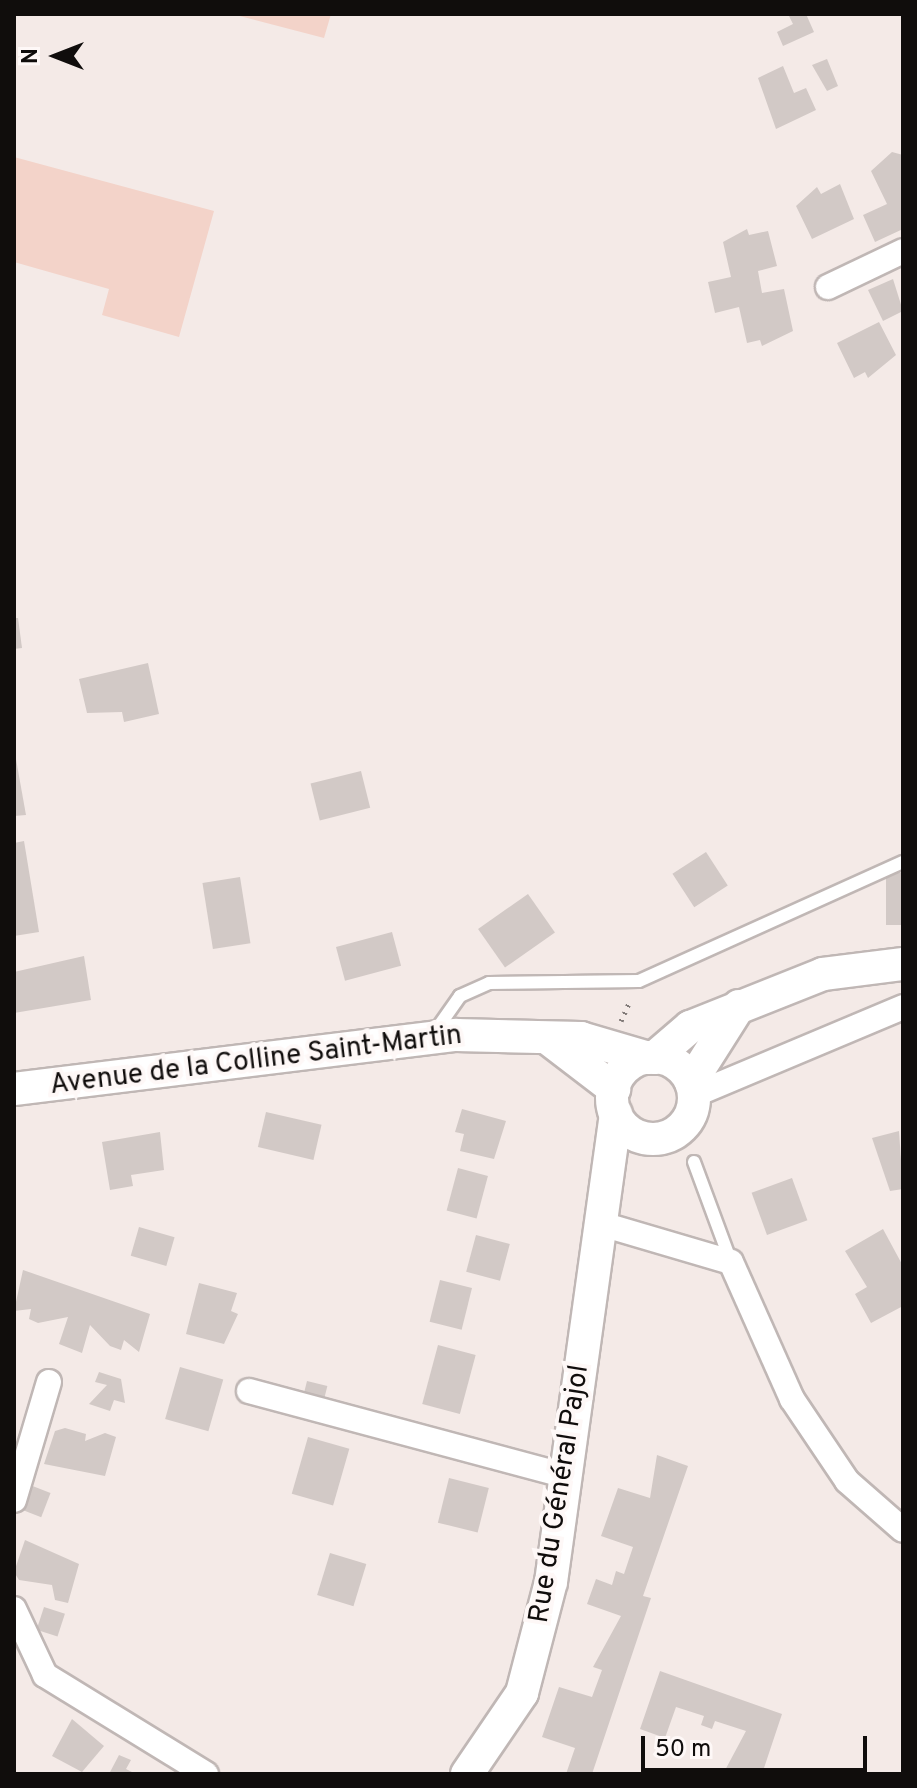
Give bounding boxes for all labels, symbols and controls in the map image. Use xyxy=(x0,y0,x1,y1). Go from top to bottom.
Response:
north arrow xyxy=(16,16,96,96)
text: N xyxy=(18,48,45,64)
street label: Avenue de la Colline Saint-Martin xyxy=(48,1019,464,1103)
street label: Rue du Général Pajol xyxy=(523,1363,597,1625)
scale bar xyxy=(645,1720,871,1770)
text: 50 m xyxy=(655,1735,711,1765)

